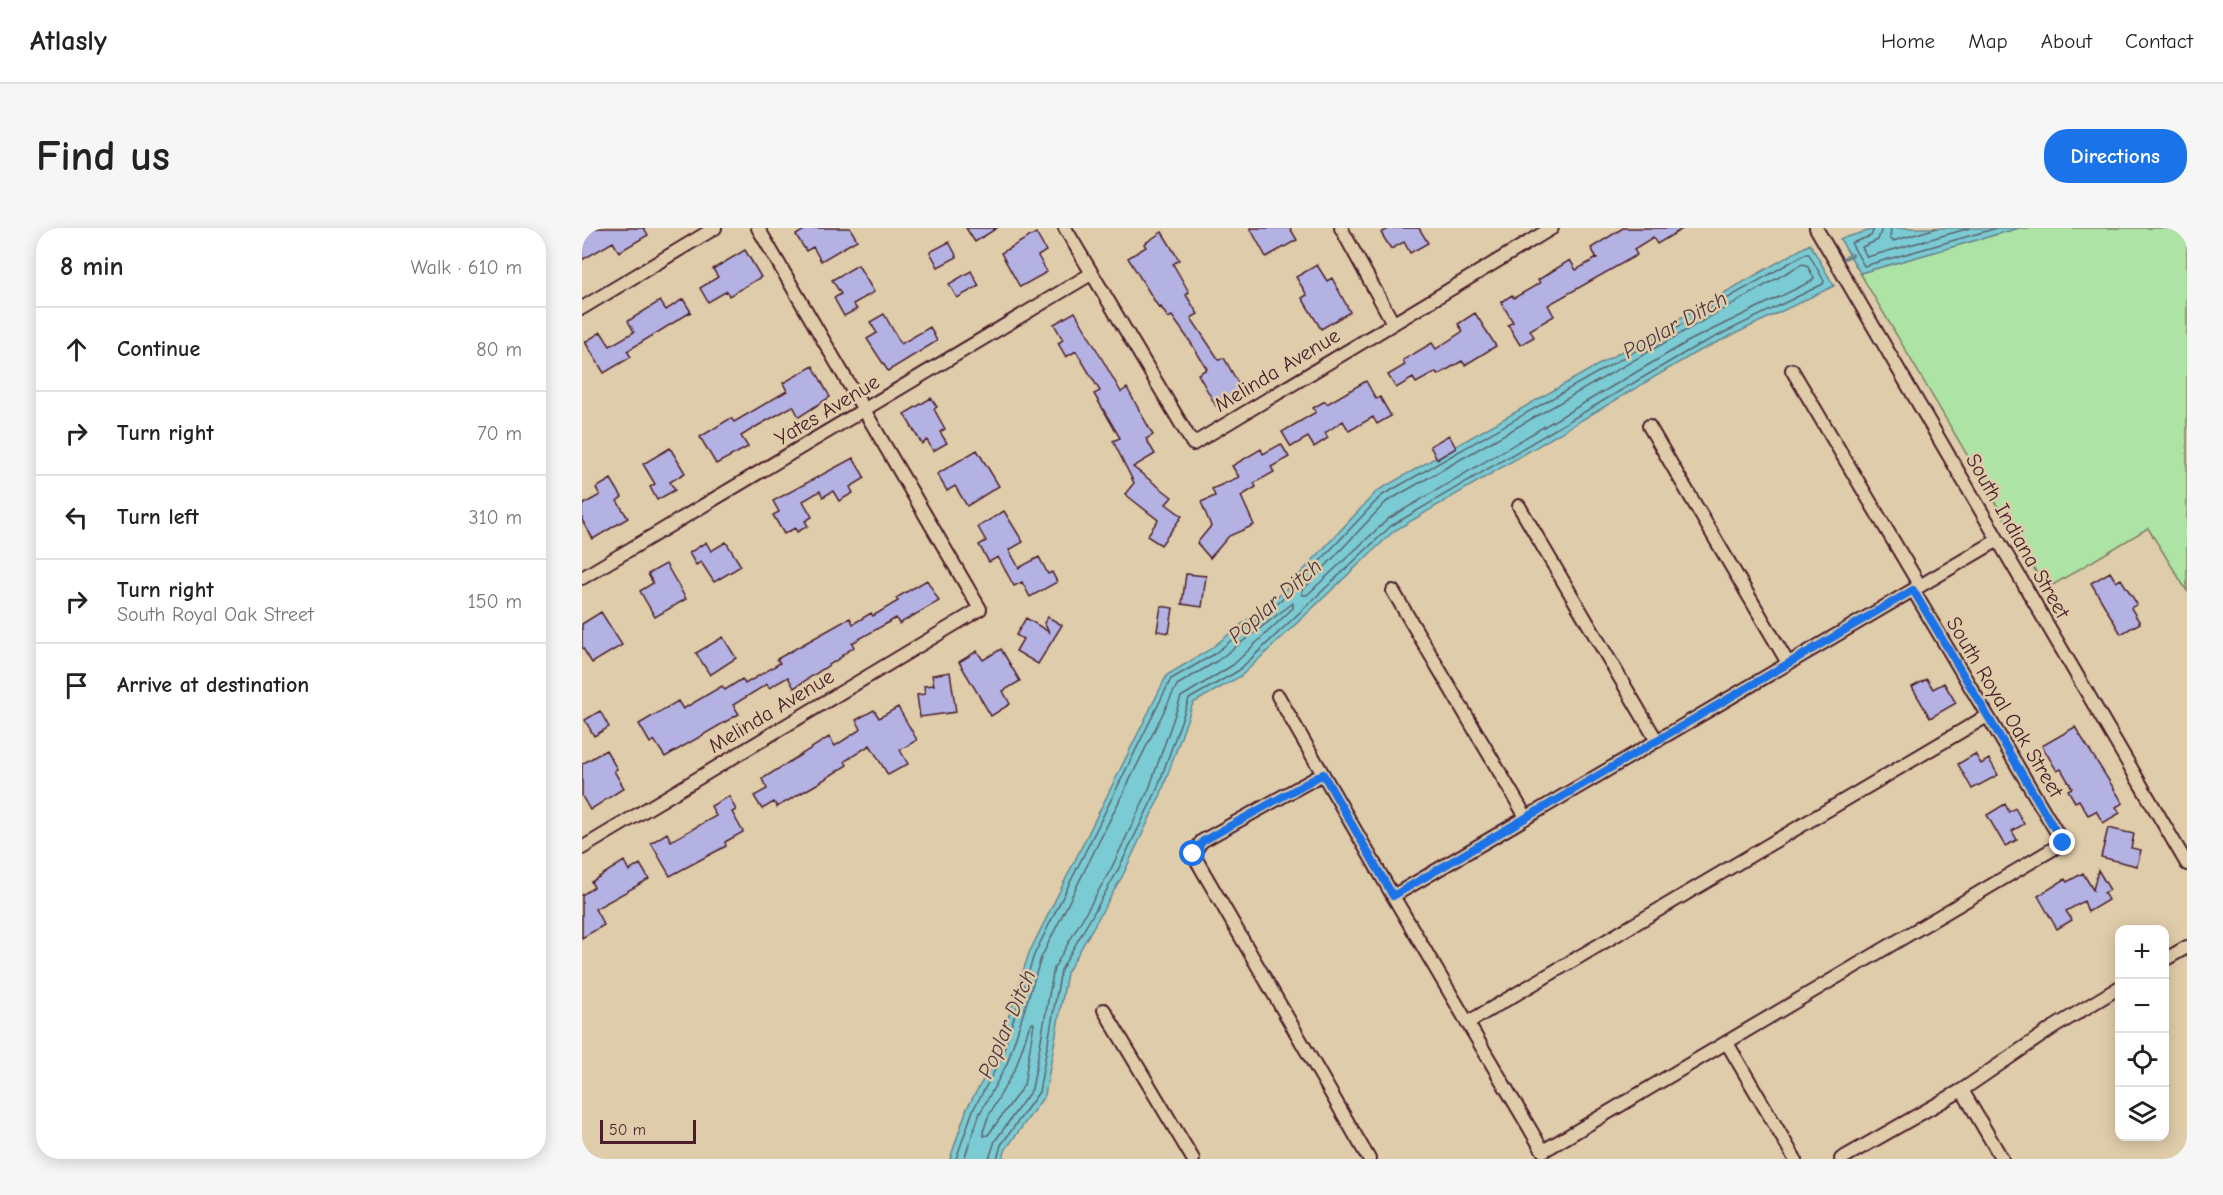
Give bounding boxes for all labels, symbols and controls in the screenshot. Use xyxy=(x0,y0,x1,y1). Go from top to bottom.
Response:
text: Atlasly xyxy=(30,25,107,57)
text: Home xyxy=(1881,29,1935,53)
text: Map xyxy=(1968,29,2008,53)
text: About xyxy=(2041,29,2092,53)
text: Contact xyxy=(2125,29,2193,53)
button: Directions xyxy=(2044,129,2187,183)
text: Find us xyxy=(36,132,170,181)
text: 8 min xyxy=(60,252,124,282)
text: Walk · 610 m xyxy=(411,256,522,279)
water label: Poplar Ditch xyxy=(1618,286,1732,364)
street label: Melinda Avenue xyxy=(1210,323,1344,417)
icon: ahead xyxy=(60,333,93,366)
text: Continue xyxy=(117,336,200,362)
text: 80 m xyxy=(476,338,522,361)
street label: Yates Avenue xyxy=(770,369,884,451)
icon: right xyxy=(60,417,93,450)
text: Turn right xyxy=(117,420,214,446)
text: 70 m xyxy=(477,422,522,445)
street label: South Indiana Street xyxy=(1961,449,2075,624)
icon: left xyxy=(60,501,93,534)
text: Turn left xyxy=(117,504,199,530)
text: 310 m xyxy=(469,506,522,529)
water label: Poplar Ditch xyxy=(1223,553,1327,649)
text: Turn right xyxy=(117,577,214,603)
icon: right xyxy=(60,585,93,618)
text: 150 m xyxy=(468,590,522,613)
text: South Royal Oak Street xyxy=(117,603,314,626)
street label: South Royal Oak Street xyxy=(1942,612,2069,803)
street label: Melinda Avenue xyxy=(704,664,838,758)
icon: arrive xyxy=(60,669,93,702)
text: Arrive at destination xyxy=(117,672,309,698)
route end xyxy=(2049,829,2075,855)
route start xyxy=(1179,840,1205,866)
map controls xyxy=(2115,925,2169,1141)
button: + xyxy=(2115,925,2169,979)
water label: Poplar Ditch xyxy=(972,966,1042,1082)
button: − xyxy=(2115,979,2169,1033)
button: locate xyxy=(2115,1033,2169,1087)
button: layers xyxy=(2115,1087,2169,1141)
scale bar xyxy=(600,1117,696,1144)
text: 50 m xyxy=(609,1121,646,1139)

